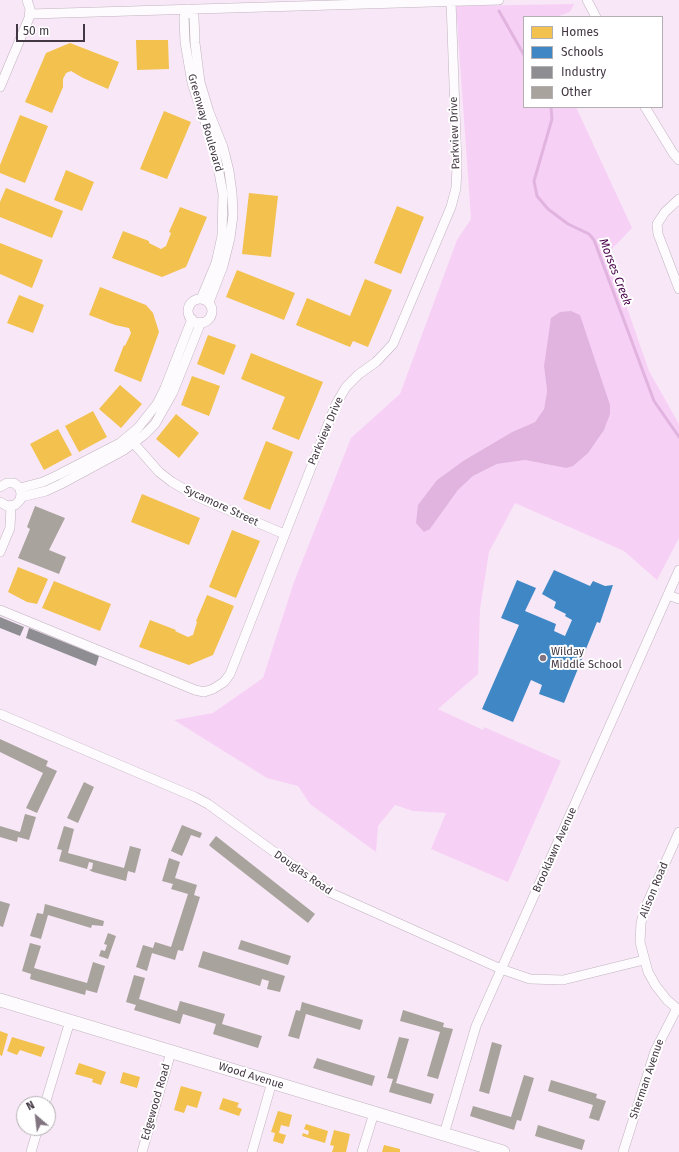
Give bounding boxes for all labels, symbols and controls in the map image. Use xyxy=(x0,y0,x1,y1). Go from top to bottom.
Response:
scale bar xyxy=(18,16,87,42)
legend xyxy=(523,16,663,108)
text: 50 m xyxy=(23,24,49,38)
text: Homes xyxy=(561,25,599,39)
text: Schools xyxy=(561,45,603,59)
text: Industry xyxy=(561,65,606,79)
street label: Greenway Boulevard xyxy=(185,72,225,174)
text: Other xyxy=(561,85,592,99)
street label: Parkview Drive xyxy=(447,96,463,170)
water label: Morses Creek xyxy=(596,236,634,308)
street label: Parkview Drive xyxy=(306,395,346,467)
street label: Sycamore Street xyxy=(182,483,260,529)
place label: Wilday Middle School xyxy=(551,645,622,671)
marker: Wilday Middle School xyxy=(538,653,548,663)
street label: Brooklawn Avenue xyxy=(530,805,580,895)
street label: Douglas Road xyxy=(271,848,335,898)
street label: Alison Road xyxy=(637,860,671,920)
street label: Sherman Avenue xyxy=(627,1037,667,1121)
street label: Wood Avenue xyxy=(217,1060,285,1092)
street label: Edgewood Road xyxy=(139,1062,173,1142)
north arrow xyxy=(16,1096,56,1136)
text: N xyxy=(24,1098,37,1113)

